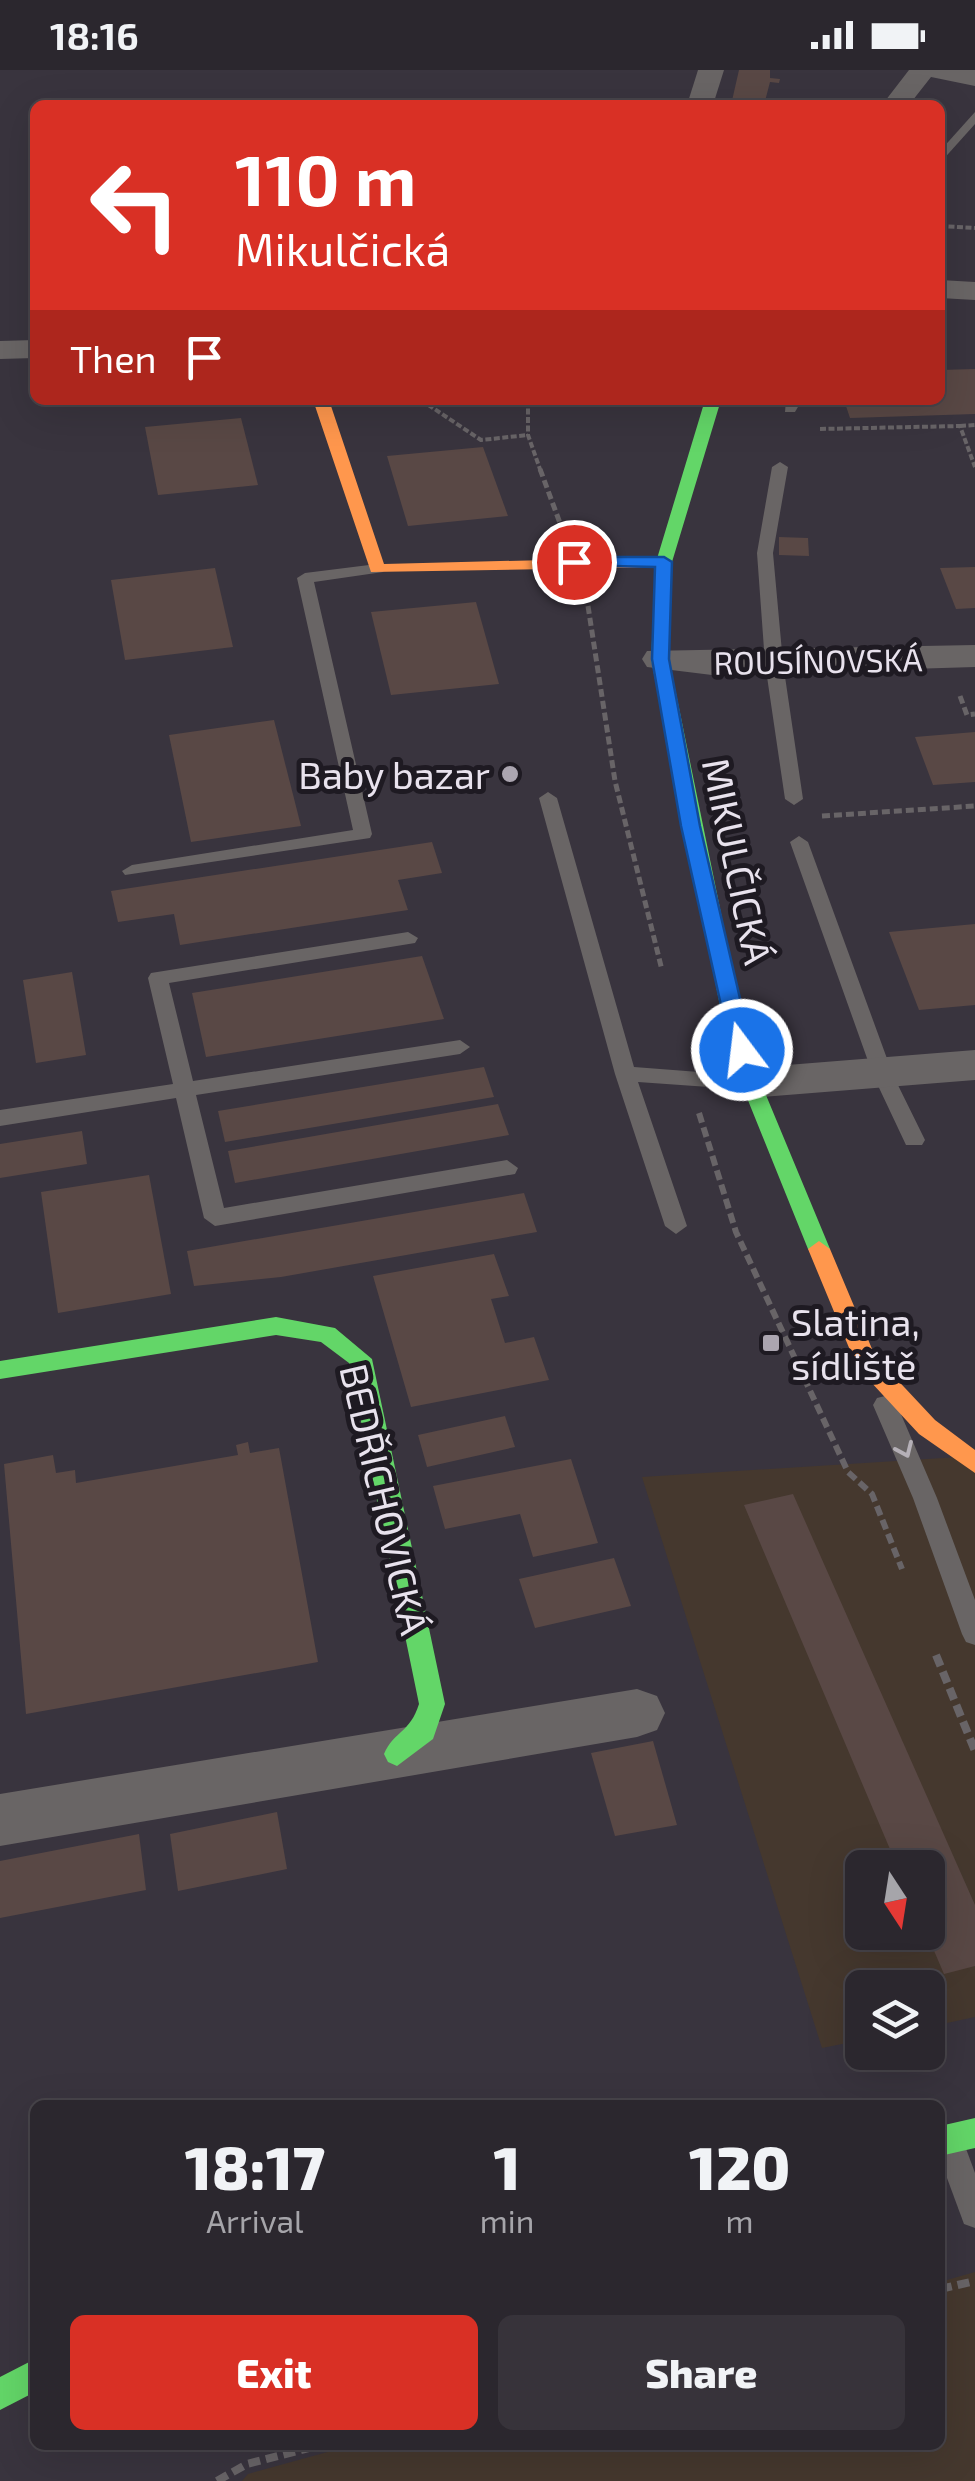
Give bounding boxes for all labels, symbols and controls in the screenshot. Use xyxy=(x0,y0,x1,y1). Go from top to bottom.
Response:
text: 18:16 xyxy=(50,12,139,58)
text: 110 m xyxy=(235,136,416,220)
icon: left xyxy=(70,140,200,270)
text: Mikulčická xyxy=(235,221,450,275)
icon: arrive xyxy=(177,330,232,385)
text: Then xyxy=(70,335,157,381)
pin xyxy=(532,520,617,605)
icon: arrive xyxy=(547,535,602,590)
street label: ROUSÍNOVSKÁ xyxy=(713,639,923,681)
place label: Baby bazar xyxy=(298,751,490,797)
street label: MIKULČICKÁ xyxy=(694,754,782,969)
marker: Baby bazar xyxy=(499,763,521,785)
position arrow xyxy=(690,998,794,1102)
place label: Slatina, sídliště xyxy=(791,1298,920,1388)
marker: Slatina, sídliště xyxy=(760,1332,782,1354)
street label: BEDŘICHOVICKÁ xyxy=(331,1359,439,1639)
one-way arrow xyxy=(892,1440,912,1458)
north arrow xyxy=(845,1850,945,1950)
map controls xyxy=(845,1850,945,2070)
button: layers xyxy=(845,1970,945,2070)
text: 18:17 xyxy=(185,2130,325,2202)
text: 1 xyxy=(493,2130,521,2202)
text: 120 xyxy=(689,2130,790,2202)
text: Arrival xyxy=(206,2201,304,2239)
text: min xyxy=(480,2201,534,2239)
text: m xyxy=(726,2201,754,2239)
button: Exit xyxy=(70,2315,478,2430)
button: Share xyxy=(498,2315,905,2430)

